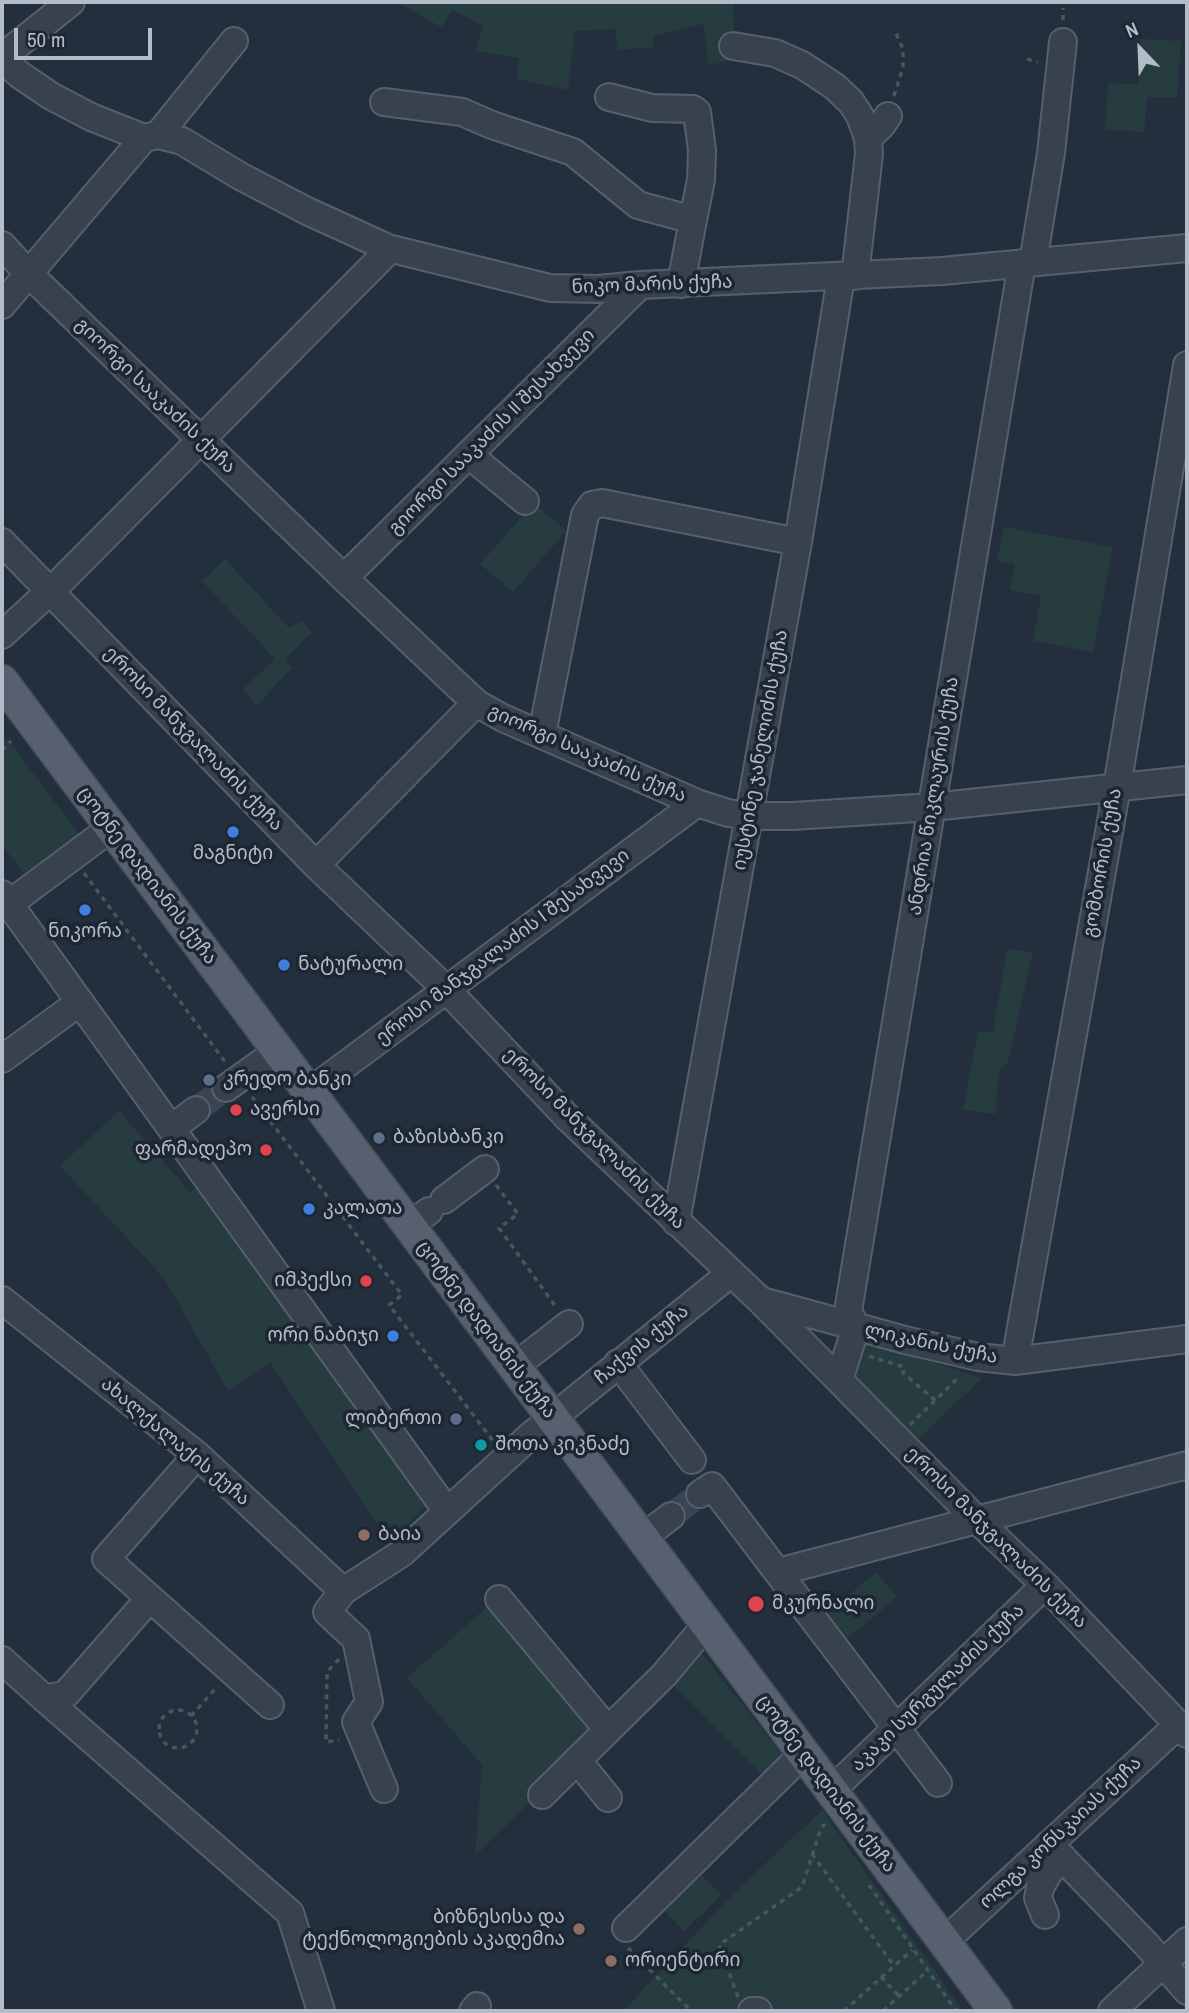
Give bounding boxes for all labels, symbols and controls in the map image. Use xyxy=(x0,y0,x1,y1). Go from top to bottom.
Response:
scale bar xyxy=(18,14,156,58)
north arrow xyxy=(1105,14,1175,84)
text: N xyxy=(1122,16,1142,44)
text: 50 m xyxy=(27,25,65,54)
street label: ნიკო მარის ქუჩა xyxy=(571,271,733,299)
street label: გიორგი სააკაძის ქუჩა xyxy=(70,313,240,479)
street label: გიორგი სააკაძის II შესახვევი xyxy=(384,324,600,540)
street label: იუსტინე ჯანელიძის ქუჩა xyxy=(729,628,793,872)
street label: ეროსი მანჯგალაძის ქუჩა xyxy=(99,642,287,836)
street label: ანდრია წიკლაურის ქუჩა xyxy=(904,675,964,917)
street label: გიორგი სააკაძის ქუჩა xyxy=(484,700,690,808)
street label: ცოტნე დადიანის ქუჩა xyxy=(73,783,221,969)
street label: გომბორის ქუჩა xyxy=(1079,787,1127,939)
marker: მაგნიტი xyxy=(225,824,241,840)
place label: მაგნიტი xyxy=(193,843,273,865)
street label: ეროსი მანჯგალაძის I შესახვევი xyxy=(372,844,634,1050)
marker: ნიკორა xyxy=(77,902,93,918)
place label: ნიკორა xyxy=(48,921,122,943)
place label: ნატურალი xyxy=(298,954,403,976)
marker: ნატურალი xyxy=(276,957,292,973)
street label: ეროსი მანჯგალაძის ქუჩა xyxy=(498,1043,690,1235)
place label: კრედო ბანკი xyxy=(223,1069,351,1091)
marker: კრედო ბანკი xyxy=(201,1072,217,1088)
place label: ავერსი xyxy=(250,1099,320,1121)
marker: ავერსი xyxy=(228,1102,244,1118)
place label: ბაზისბანკი xyxy=(393,1127,504,1149)
marker: ბაზისბანკი xyxy=(371,1130,387,1146)
place label: ფარმადეპო xyxy=(135,1139,252,1161)
marker: ფარმადეპო xyxy=(258,1142,274,1158)
place label: კალათა xyxy=(323,1198,402,1220)
marker: კალათა xyxy=(301,1201,317,1217)
street label: ცოტნე დადიანის ქუჩა xyxy=(412,1237,560,1423)
place label: იმპექსი xyxy=(274,1270,352,1292)
marker: იმპექსი xyxy=(358,1273,374,1289)
street label: ჩაქვის ქუჩა xyxy=(590,1300,694,1390)
street label: ლიკანის ქუჩა xyxy=(862,1319,1000,1369)
place label: ორი ნაბიჯი xyxy=(267,1325,379,1347)
marker: ორი ნაბიჯი xyxy=(385,1328,401,1344)
street label: ახალქალაქის ქუჩა xyxy=(96,1373,254,1511)
place label: ლიბერთი xyxy=(345,1408,442,1430)
marker: ლიბერთი xyxy=(448,1411,464,1427)
place label: შოთა კიკნაძე xyxy=(495,1434,630,1456)
marker: შოთა კიკნაძე xyxy=(473,1437,489,1453)
street label: ეროსი მანჯგალაძის ქუჩა xyxy=(900,1442,1092,1634)
place label: ბაია xyxy=(378,1524,421,1546)
marker: ბაია xyxy=(356,1527,372,1543)
place label: მკურნალი xyxy=(772,1593,874,1615)
marker: მკურნალი xyxy=(746,1594,766,1614)
street label: აკაკი სურგულაძის ქუჩა xyxy=(847,1599,1029,1777)
street label: ცოტნე დადიანის ქუჩა xyxy=(752,1691,900,1877)
street label: ოლგა კონსკაიას ქუჩა xyxy=(975,1752,1147,1914)
place label: ბიზნესისა და ტექნოლოგიების აკადემია xyxy=(302,1907,565,1951)
marker: ბიზნესისა და ტექნოლოგიების აკადემია xyxy=(571,1921,587,1937)
place label: ორიენტირი xyxy=(625,1950,740,1972)
marker: ორიენტირი xyxy=(603,1953,619,1969)

